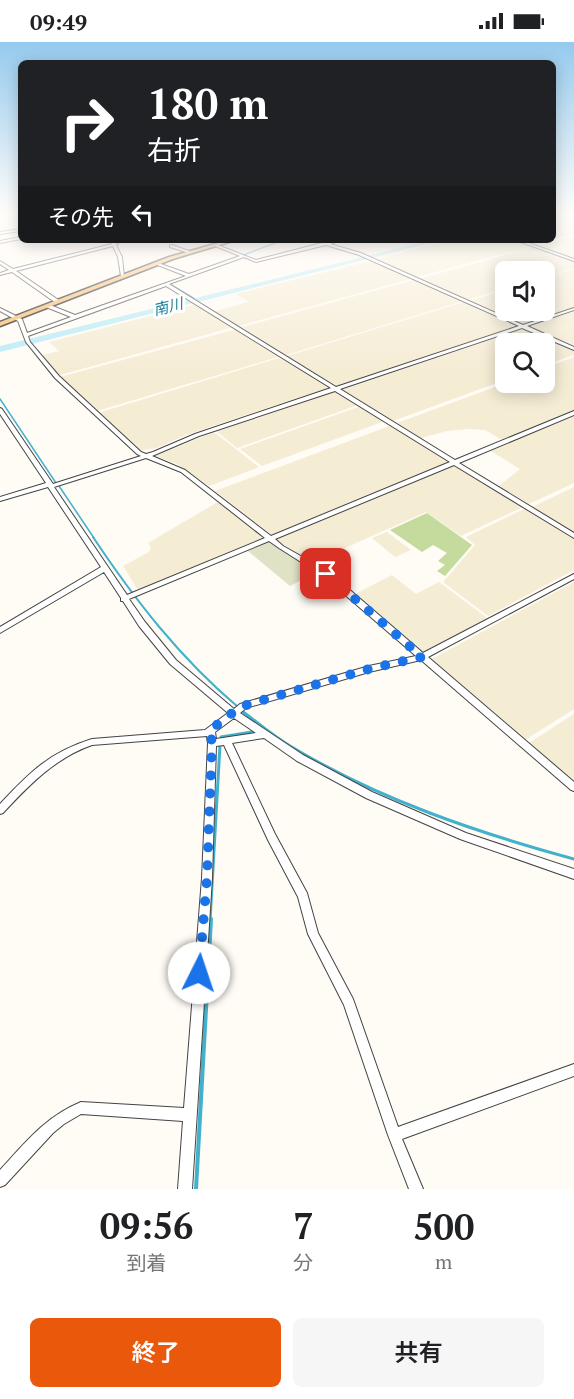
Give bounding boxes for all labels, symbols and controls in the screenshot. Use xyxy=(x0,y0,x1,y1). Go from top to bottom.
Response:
text: 09:49 xyxy=(30,7,87,36)
text: 180 m xyxy=(147,75,268,131)
icon: right xyxy=(48,84,126,162)
text: 右折 xyxy=(147,132,201,168)
icon: left xyxy=(126,198,159,231)
text: その先 xyxy=(48,202,114,231)
map controls xyxy=(495,261,555,393)
button: sound xyxy=(495,261,555,321)
water label: 南川 xyxy=(151,292,187,319)
button: search xyxy=(495,333,555,393)
pin xyxy=(300,548,351,599)
icon: arrive xyxy=(309,557,342,590)
position arrow xyxy=(167,941,231,1005)
text: 09:56 xyxy=(100,1202,193,1249)
text: 7 xyxy=(293,1202,314,1249)
text: 500 xyxy=(413,1203,474,1250)
text: m xyxy=(435,1248,452,1275)
text: 到着 xyxy=(127,1249,167,1276)
text: 分 xyxy=(293,1249,313,1276)
button: 終了 xyxy=(30,1318,281,1387)
button: 共有 xyxy=(293,1318,544,1387)

